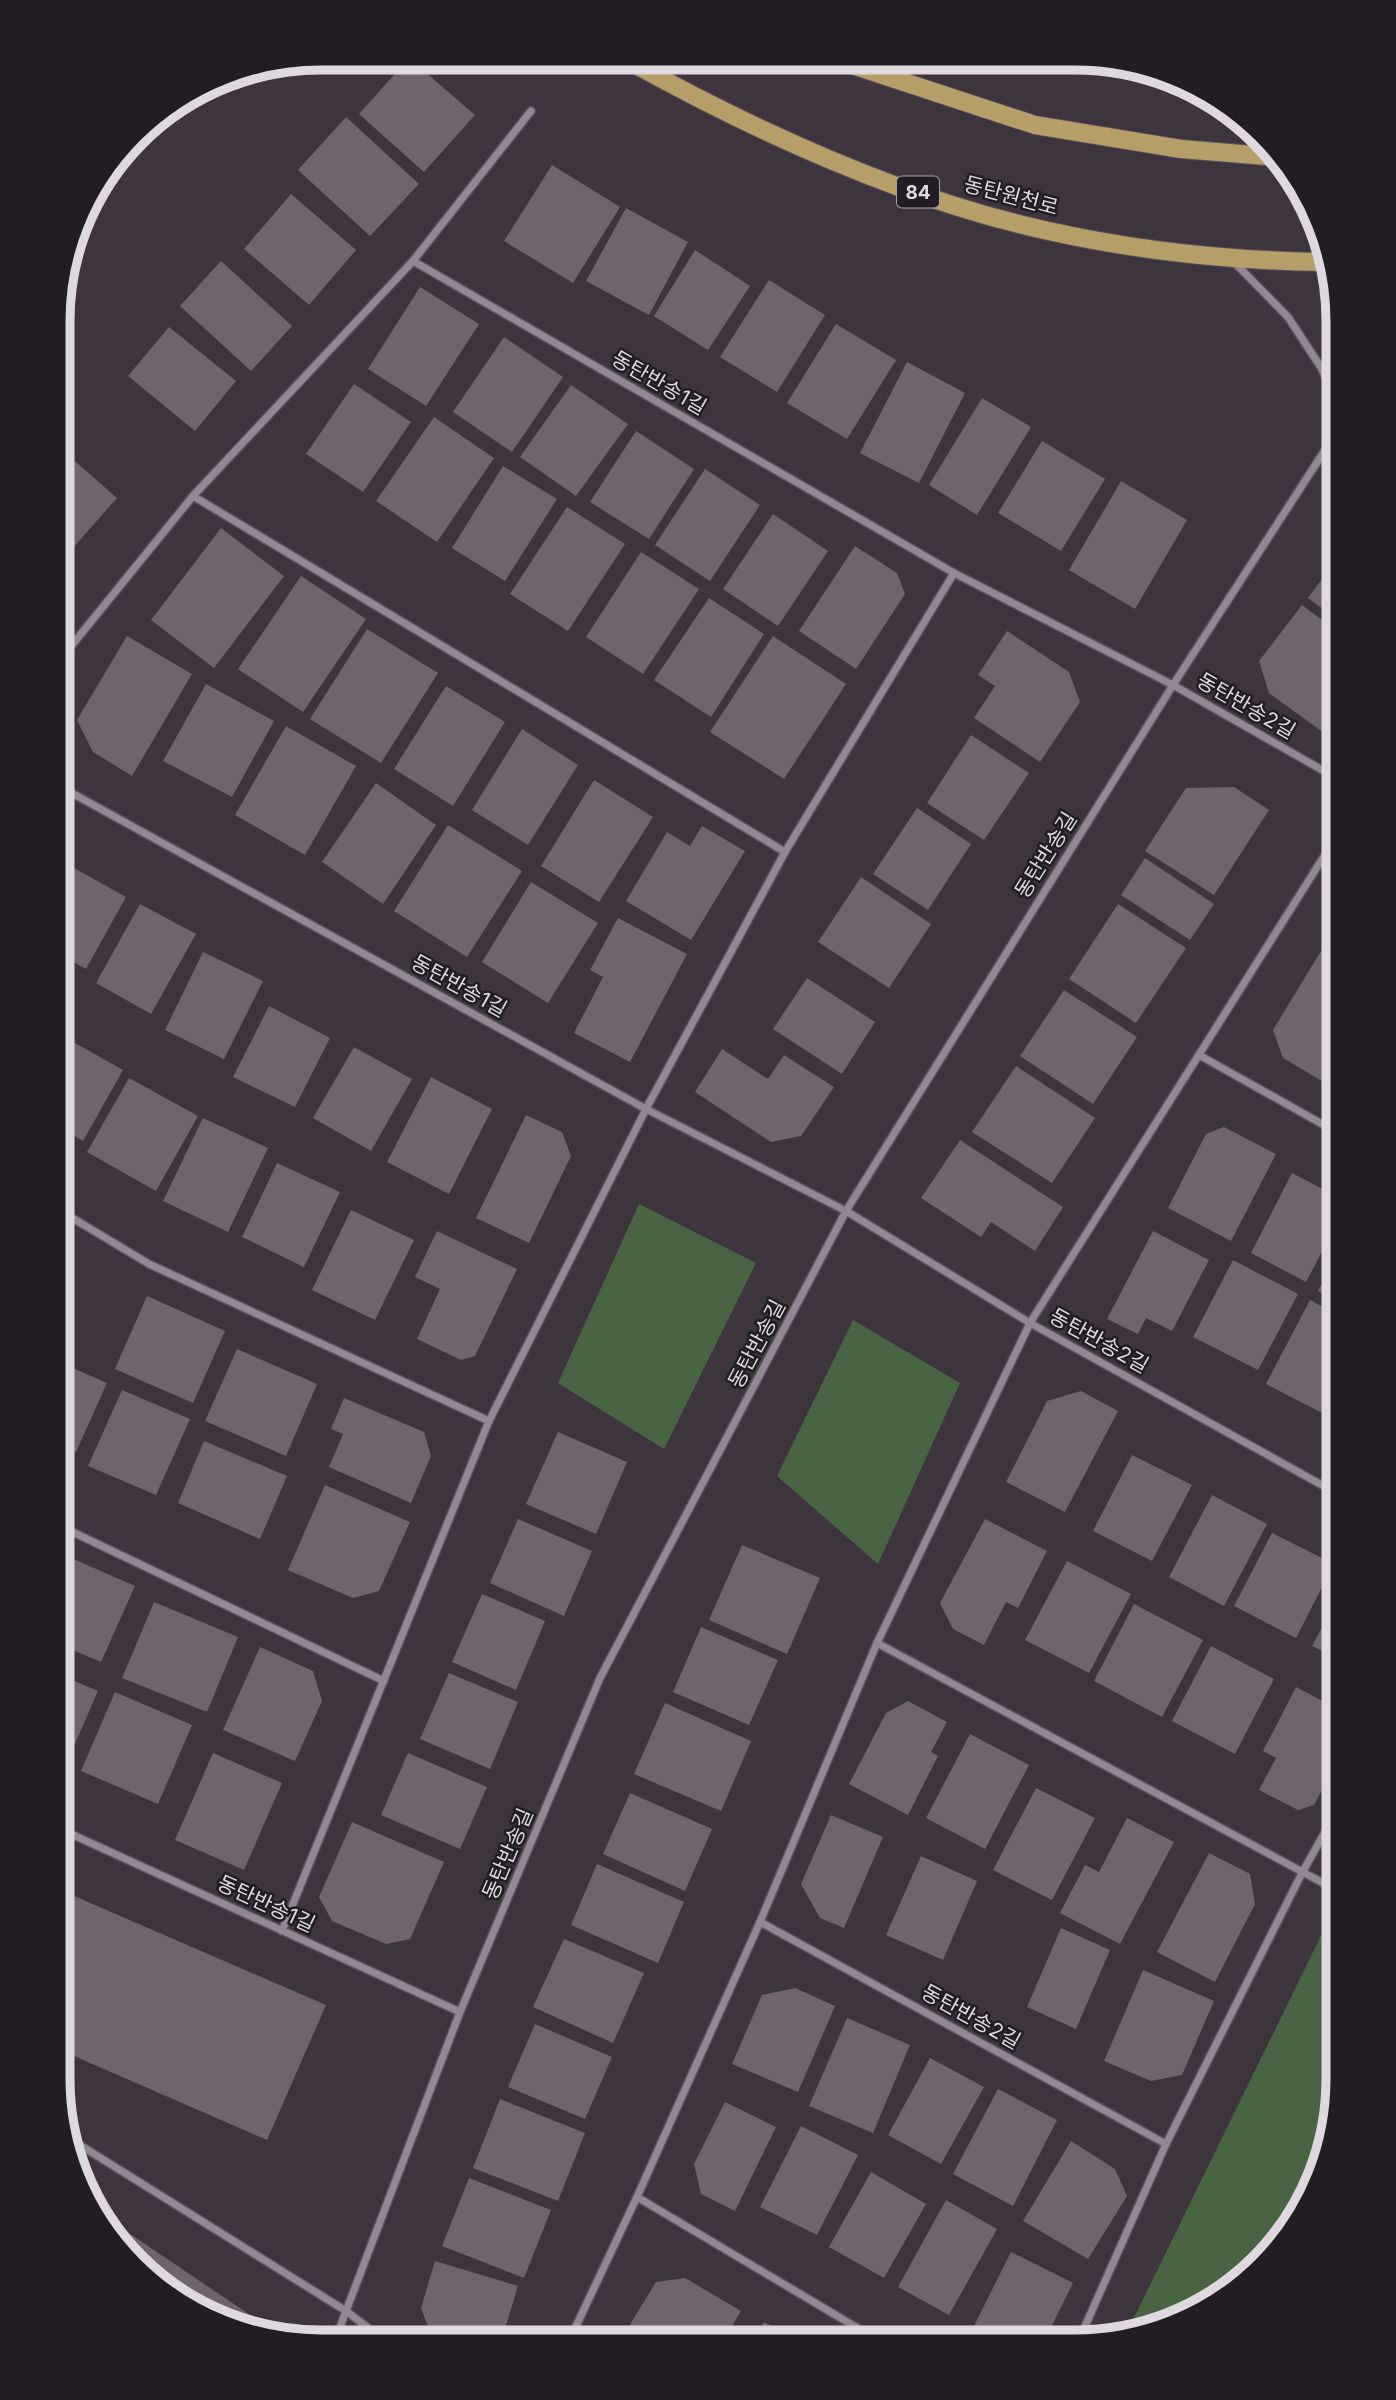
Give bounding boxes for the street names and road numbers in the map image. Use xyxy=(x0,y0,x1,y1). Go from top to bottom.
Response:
street label: 동탄원천로 xyxy=(961,171,1061,220)
road number: 84 xyxy=(897,176,939,208)
street label: 동탄반송1길 xyxy=(607,345,711,420)
street label: 동탄반송2길 xyxy=(1193,667,1300,744)
street label: 동탄반송길 xyxy=(1009,807,1082,902)
street label: 동탄반송1길 xyxy=(407,949,511,1022)
street label: 동탄반송길 xyxy=(723,1295,790,1392)
street label: 동탄반송2길 xyxy=(1045,1303,1153,1378)
street label: 동탄반송길 xyxy=(477,1804,538,1903)
street label: 동탄반송1길 xyxy=(213,1870,319,1937)
street label: 동탄반송2길 xyxy=(917,1979,1025,2054)

